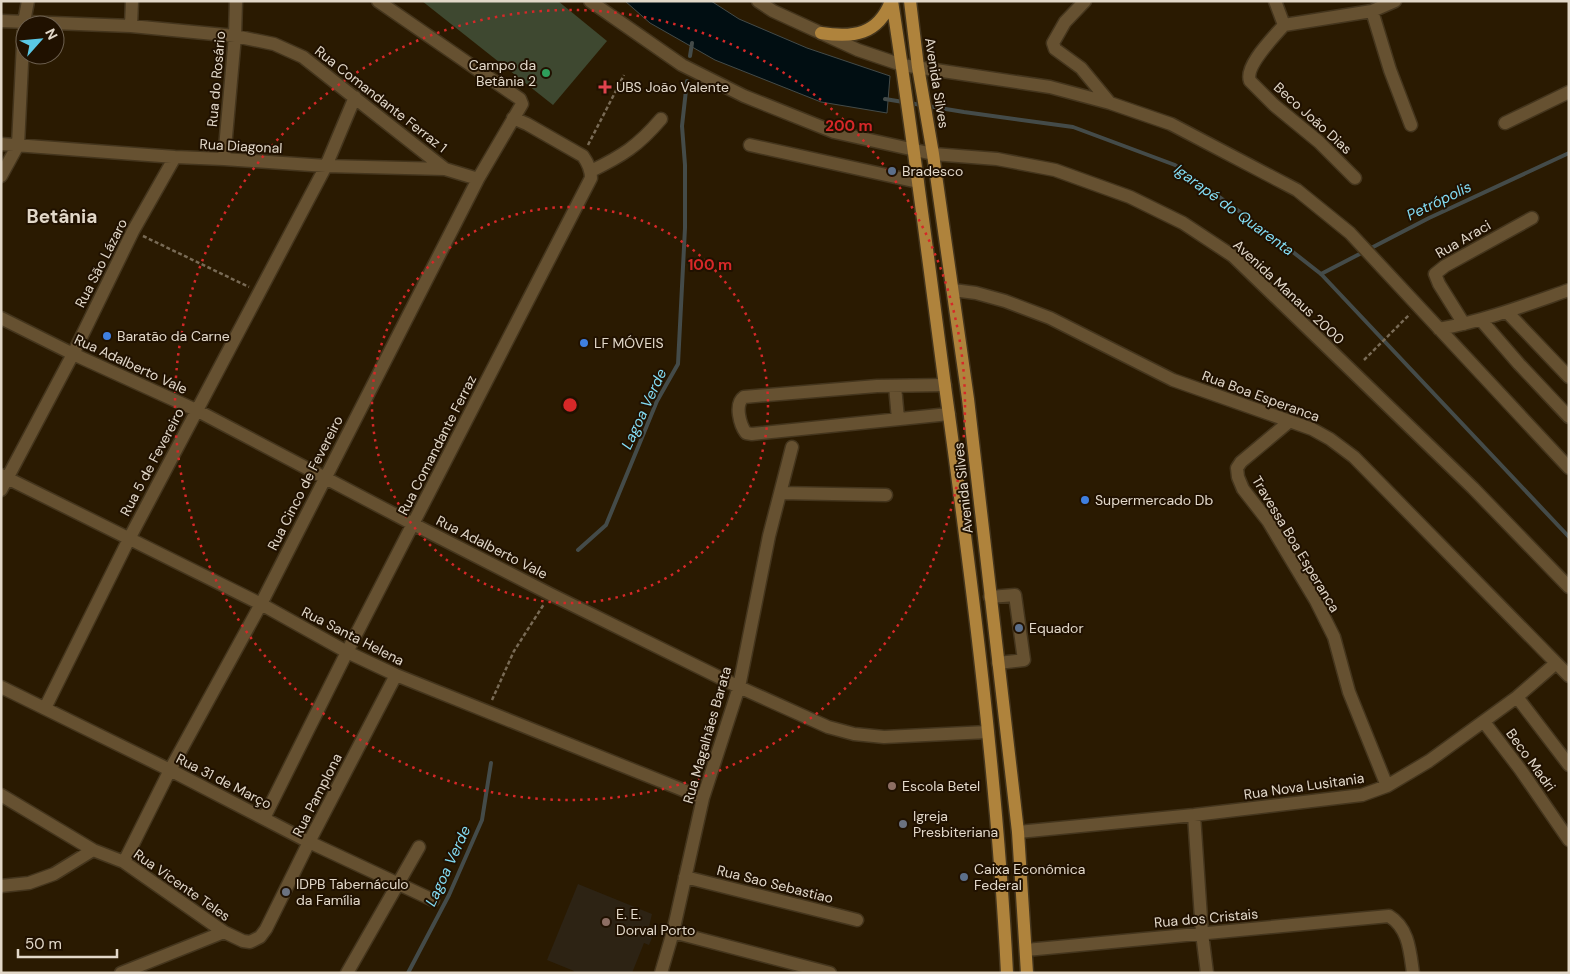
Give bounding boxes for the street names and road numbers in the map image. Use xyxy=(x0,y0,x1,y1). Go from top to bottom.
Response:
street label: Rua do Rosário xyxy=(203,30,229,128)
street label: Avenida Silves xyxy=(921,36,953,130)
street label: Rua Comandante Ferraz 1 xyxy=(311,42,451,156)
street label: Beco João Dias xyxy=(1270,78,1356,158)
street label: Rua Diagonal xyxy=(199,135,283,157)
street label: Rua São Lázaro xyxy=(71,215,131,311)
street label: Rua Araci xyxy=(1432,216,1494,262)
street label: Avenida Manaus 2000 xyxy=(1230,236,1348,348)
street label: Rua Adalberto Vale xyxy=(72,330,190,398)
street label: Rua Boa Esperanca xyxy=(1200,366,1322,426)
street label: Rua Comandante Ferraz xyxy=(394,372,480,518)
street label: Rua 5 de Fevereiro xyxy=(116,405,188,519)
street label: Rua Cinco de Fevereiro xyxy=(263,413,347,553)
street label: Avenida Silves xyxy=(949,441,977,535)
street label: Travessa Boa Esperanca xyxy=(1248,472,1344,616)
street label: Rua Adalberto Vale xyxy=(433,511,551,583)
street label: Rua Santa Helena xyxy=(299,602,407,670)
street label: Rua Magalhães Barata xyxy=(679,664,735,806)
street label: Beco Madri xyxy=(1502,725,1560,795)
street label: Rua 31 de Março xyxy=(173,749,275,813)
street label: Rua Pamplona xyxy=(288,750,346,840)
street label: Rua Nova Lusitania xyxy=(1243,769,1365,803)
street label: Rua Vicente Teles xyxy=(130,845,234,925)
street label: Rua Sao Sebastiao xyxy=(715,861,835,907)
street label: Rua dos Cristais xyxy=(1153,904,1259,932)

